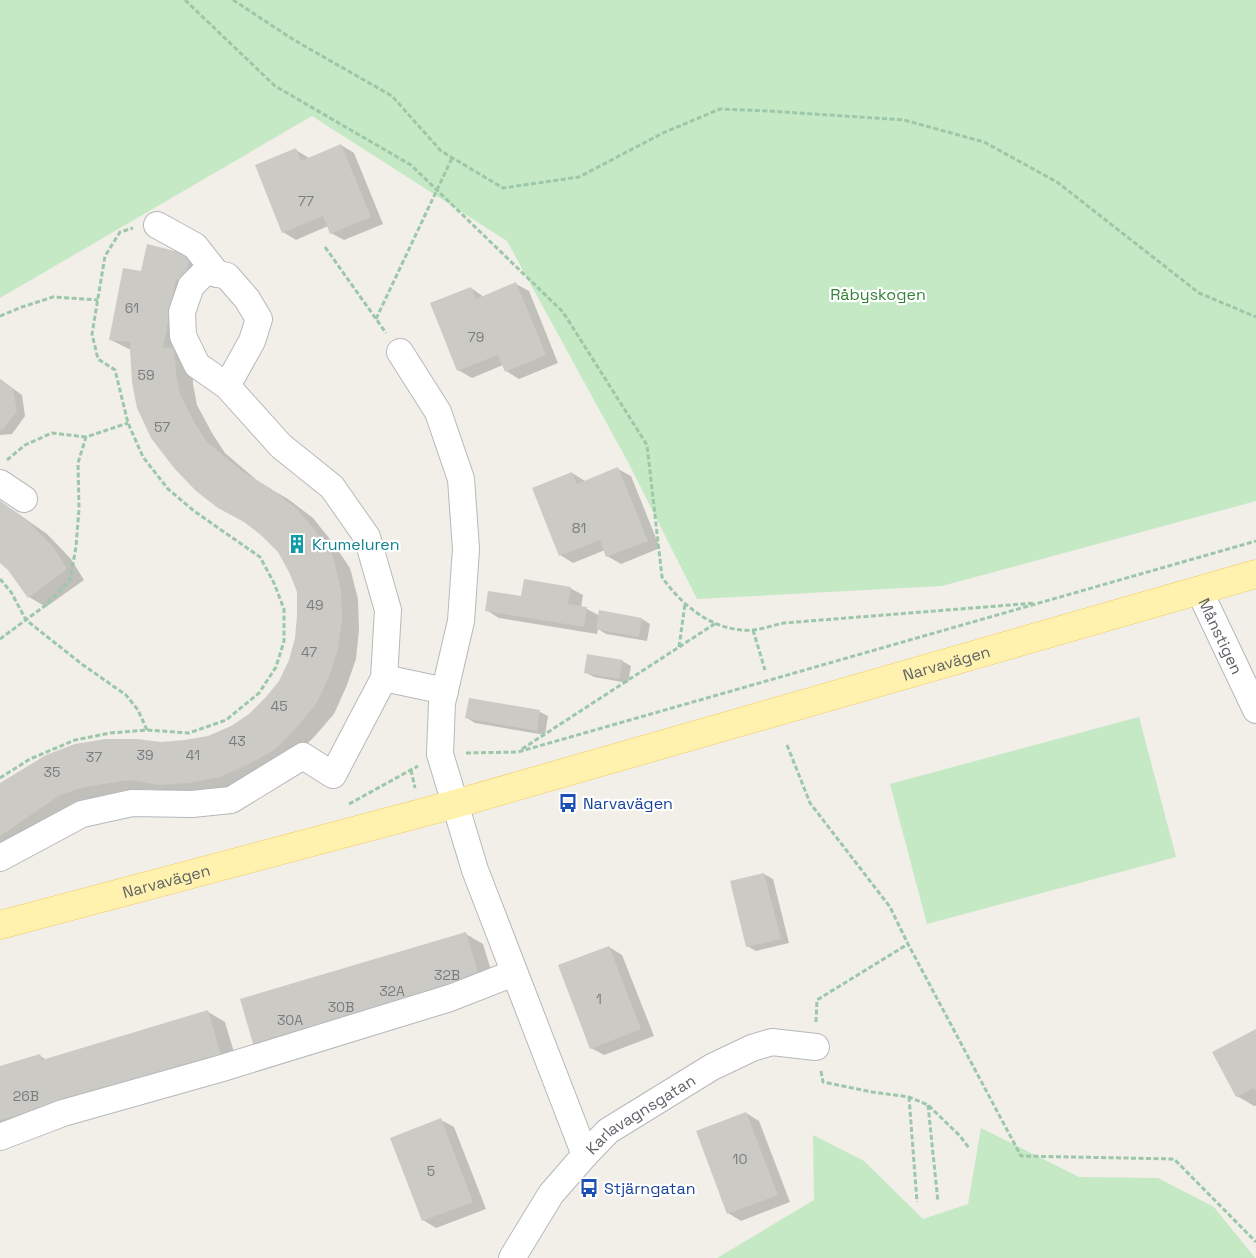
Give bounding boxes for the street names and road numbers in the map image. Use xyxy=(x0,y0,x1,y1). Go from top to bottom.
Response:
street label: Månstigen xyxy=(1193,595,1248,678)
street label: Narvavägen xyxy=(900,641,993,686)
street label: Narvavägen xyxy=(120,860,213,903)
street label: Karlavagnsgatan xyxy=(581,1070,699,1159)

